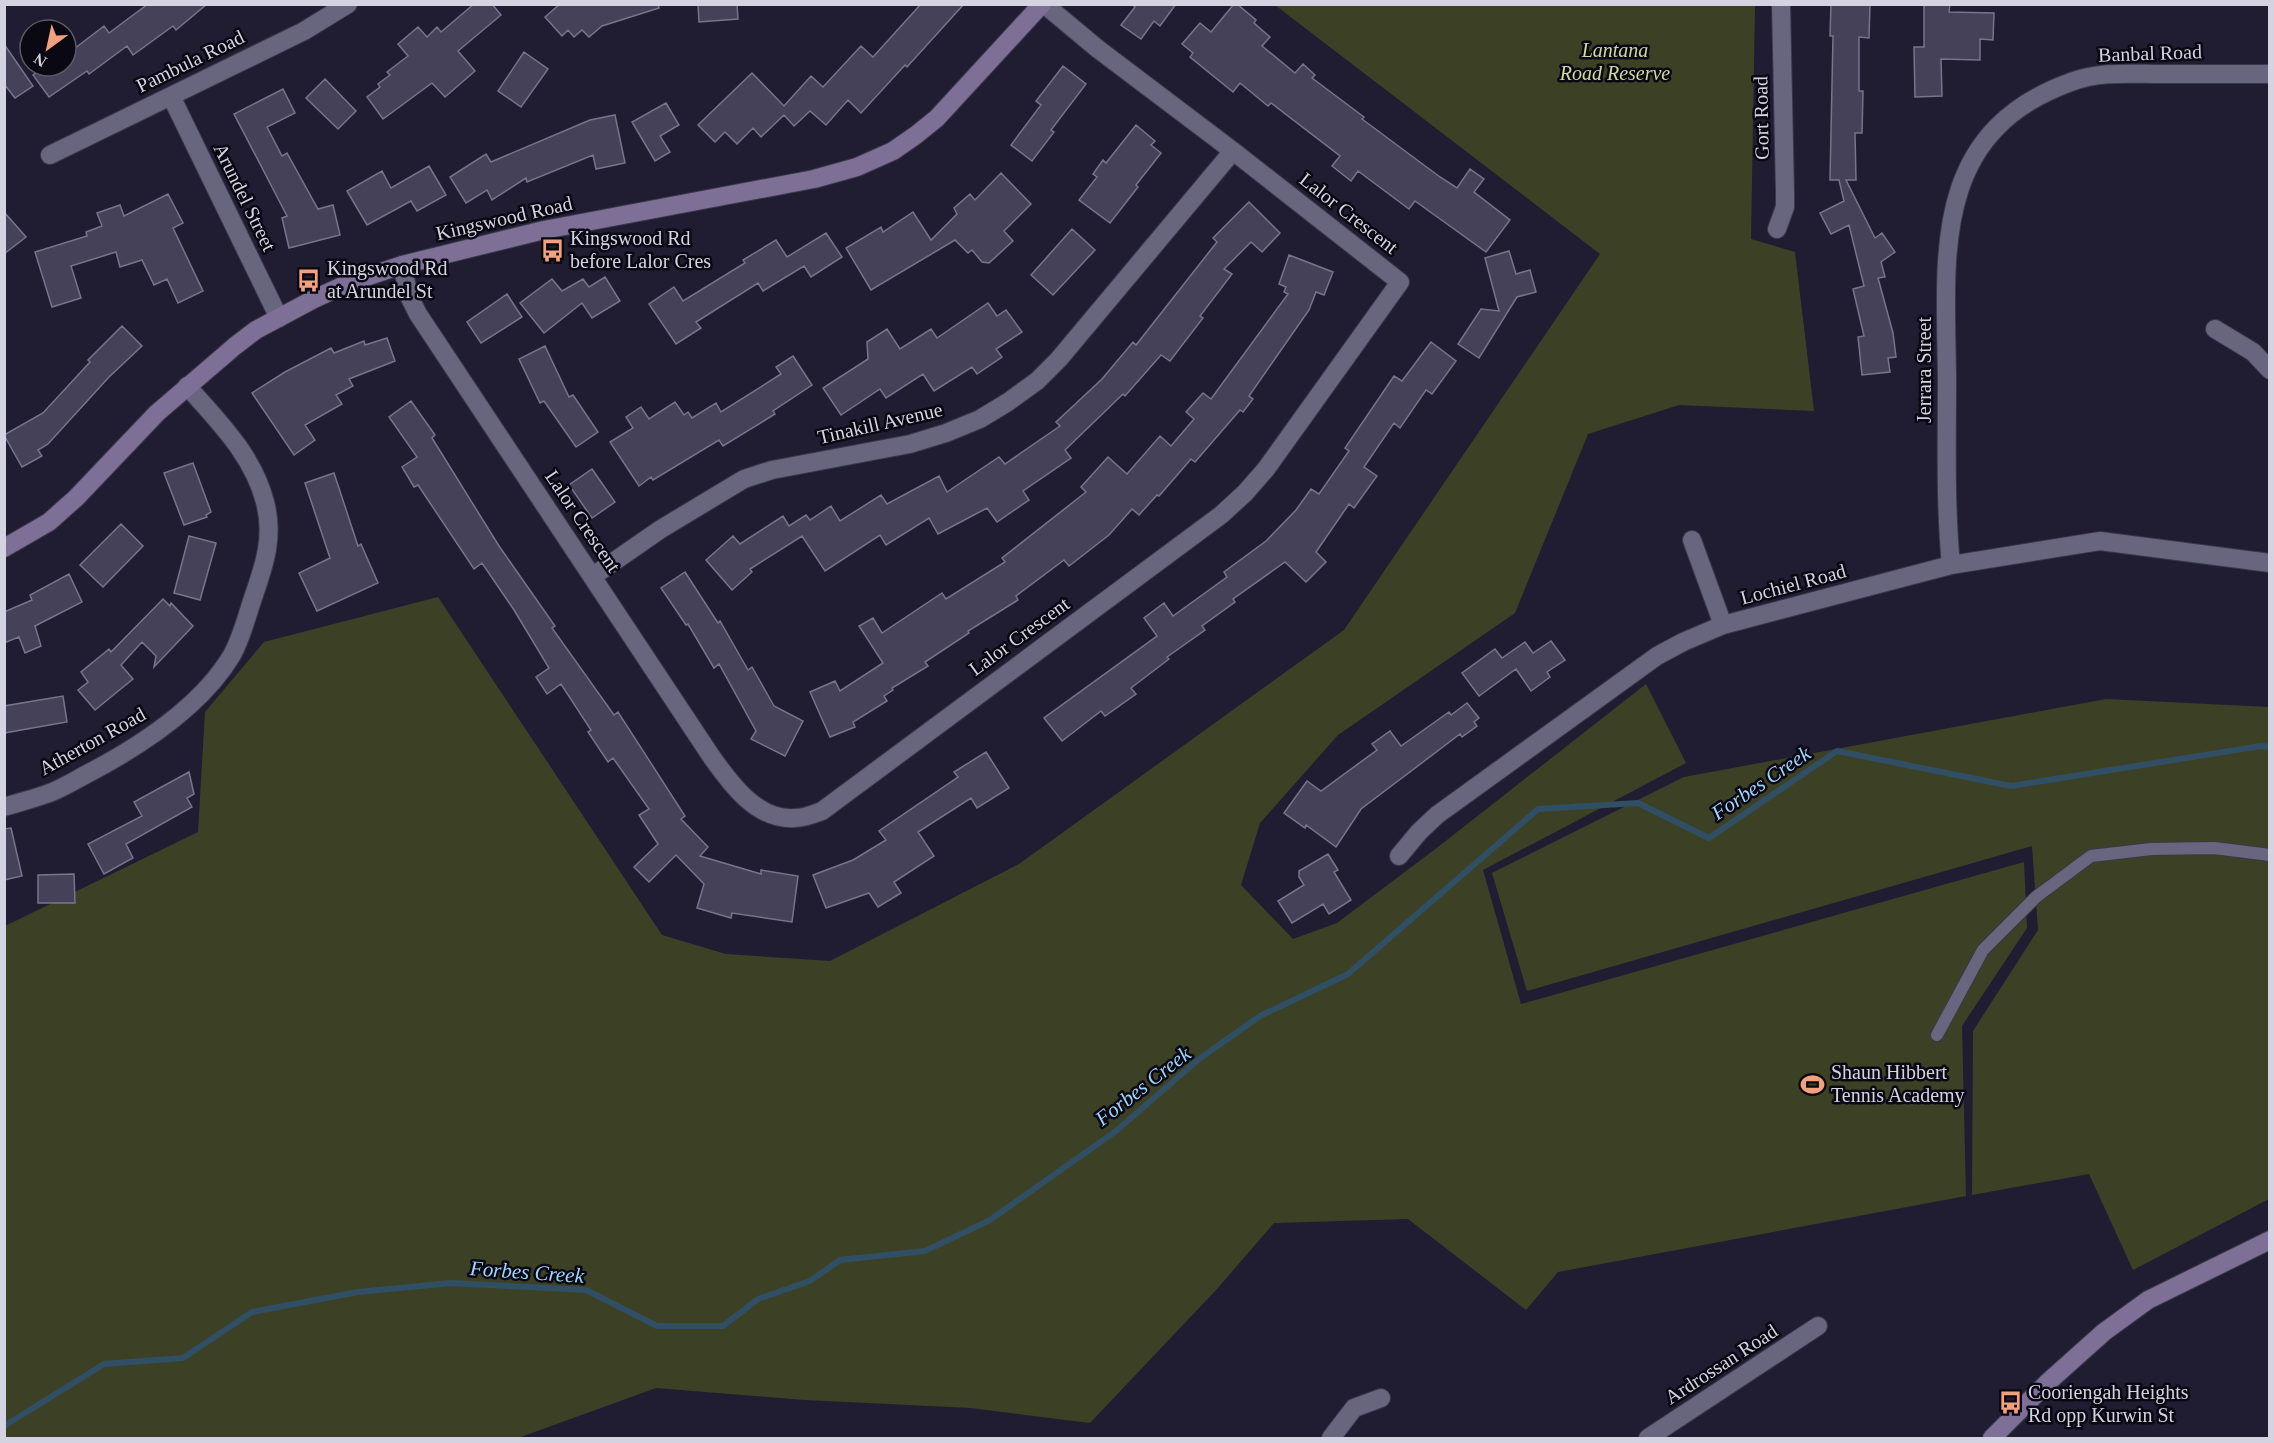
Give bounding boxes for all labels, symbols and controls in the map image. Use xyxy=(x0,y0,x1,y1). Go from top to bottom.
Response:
north arrow xyxy=(18,18,78,78)
street label: Pambula Road xyxy=(133,25,247,97)
park label: Lantana Road Reserve xyxy=(1559,39,1670,84)
street label: Banbal Road xyxy=(2098,40,2202,66)
text: N xyxy=(30,50,50,70)
street label: Gort Road xyxy=(1749,76,1773,160)
street label: Arundel Street xyxy=(209,140,281,255)
street label: Lalor Crescent xyxy=(1296,168,1403,258)
street label: Kingswood Road xyxy=(434,192,575,245)
place label: Kingswood Rd before Lalor Cres xyxy=(570,227,711,272)
bus stop icon: Kingswood Rd before Lalor Cres xyxy=(539,237,565,263)
place label: Kingswood Rd at Arundel St xyxy=(327,257,448,302)
bus stop icon: Kingswood Rd at Arundel St xyxy=(296,267,322,293)
street label: Jerrara Street xyxy=(1913,317,1935,423)
street label: Tinakill Avenue xyxy=(816,398,945,448)
street label: Lalor Crescent xyxy=(541,466,625,577)
street label: Lochiel Road xyxy=(1738,559,1848,609)
street label: Lalor Crescent xyxy=(965,592,1074,680)
street label: Atherton Road xyxy=(35,703,149,779)
water label: Forbes Creek xyxy=(1706,741,1816,825)
water label: Forbes Creek xyxy=(1090,1041,1196,1131)
place label: Shaun Hibbert Tennis Academy xyxy=(1831,1061,1965,1107)
sports icon: Shaun Hibbert Tennis Academy xyxy=(1800,1071,1826,1097)
water label: Forbes Creek xyxy=(468,1256,585,1288)
street label: Ardrossan Road xyxy=(1661,1320,1781,1408)
place label: Cooriengah Heights Rd opp Kurwin St xyxy=(2028,1381,2189,1427)
bus stop icon: Cooriengah Heights Rd opp Kurwin St xyxy=(1997,1390,2023,1416)

